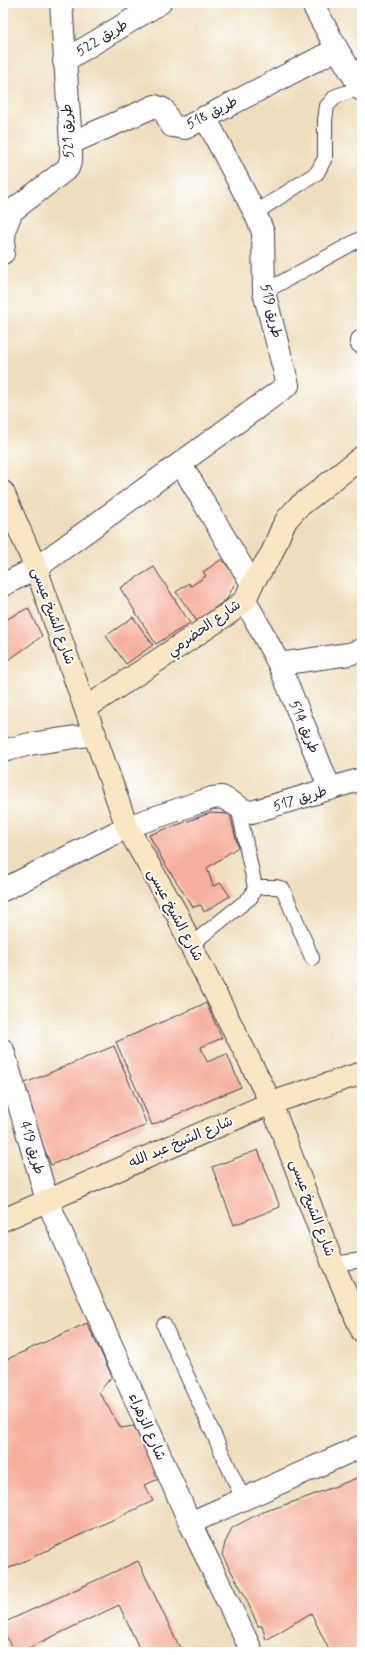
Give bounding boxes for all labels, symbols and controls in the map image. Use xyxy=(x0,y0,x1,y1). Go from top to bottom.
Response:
street label: طريق 522 xyxy=(73,16,131,60)
street label: طريق 518 xyxy=(183,92,241,134)
street label: طريق 521 xyxy=(58,103,78,159)
street label: طريق 519 xyxy=(256,282,286,340)
street label: شارع الشيخ عيسى xyxy=(27,565,79,667)
street label: شارع الحضرمي xyxy=(163,596,246,663)
street label: طريق 514 xyxy=(285,698,323,756)
street label: طريق 517 xyxy=(271,782,329,816)
street label: شارع الشيخ عيسى xyxy=(143,866,207,964)
street label: شارع الشيخ عبد الله xyxy=(126,1112,236,1172)
street label: طريق 419 xyxy=(16,1119,48,1177)
street label: شارع الشيخ عيسى xyxy=(285,1157,339,1259)
street label: شارع الزهراء xyxy=(124,1390,170,1464)

